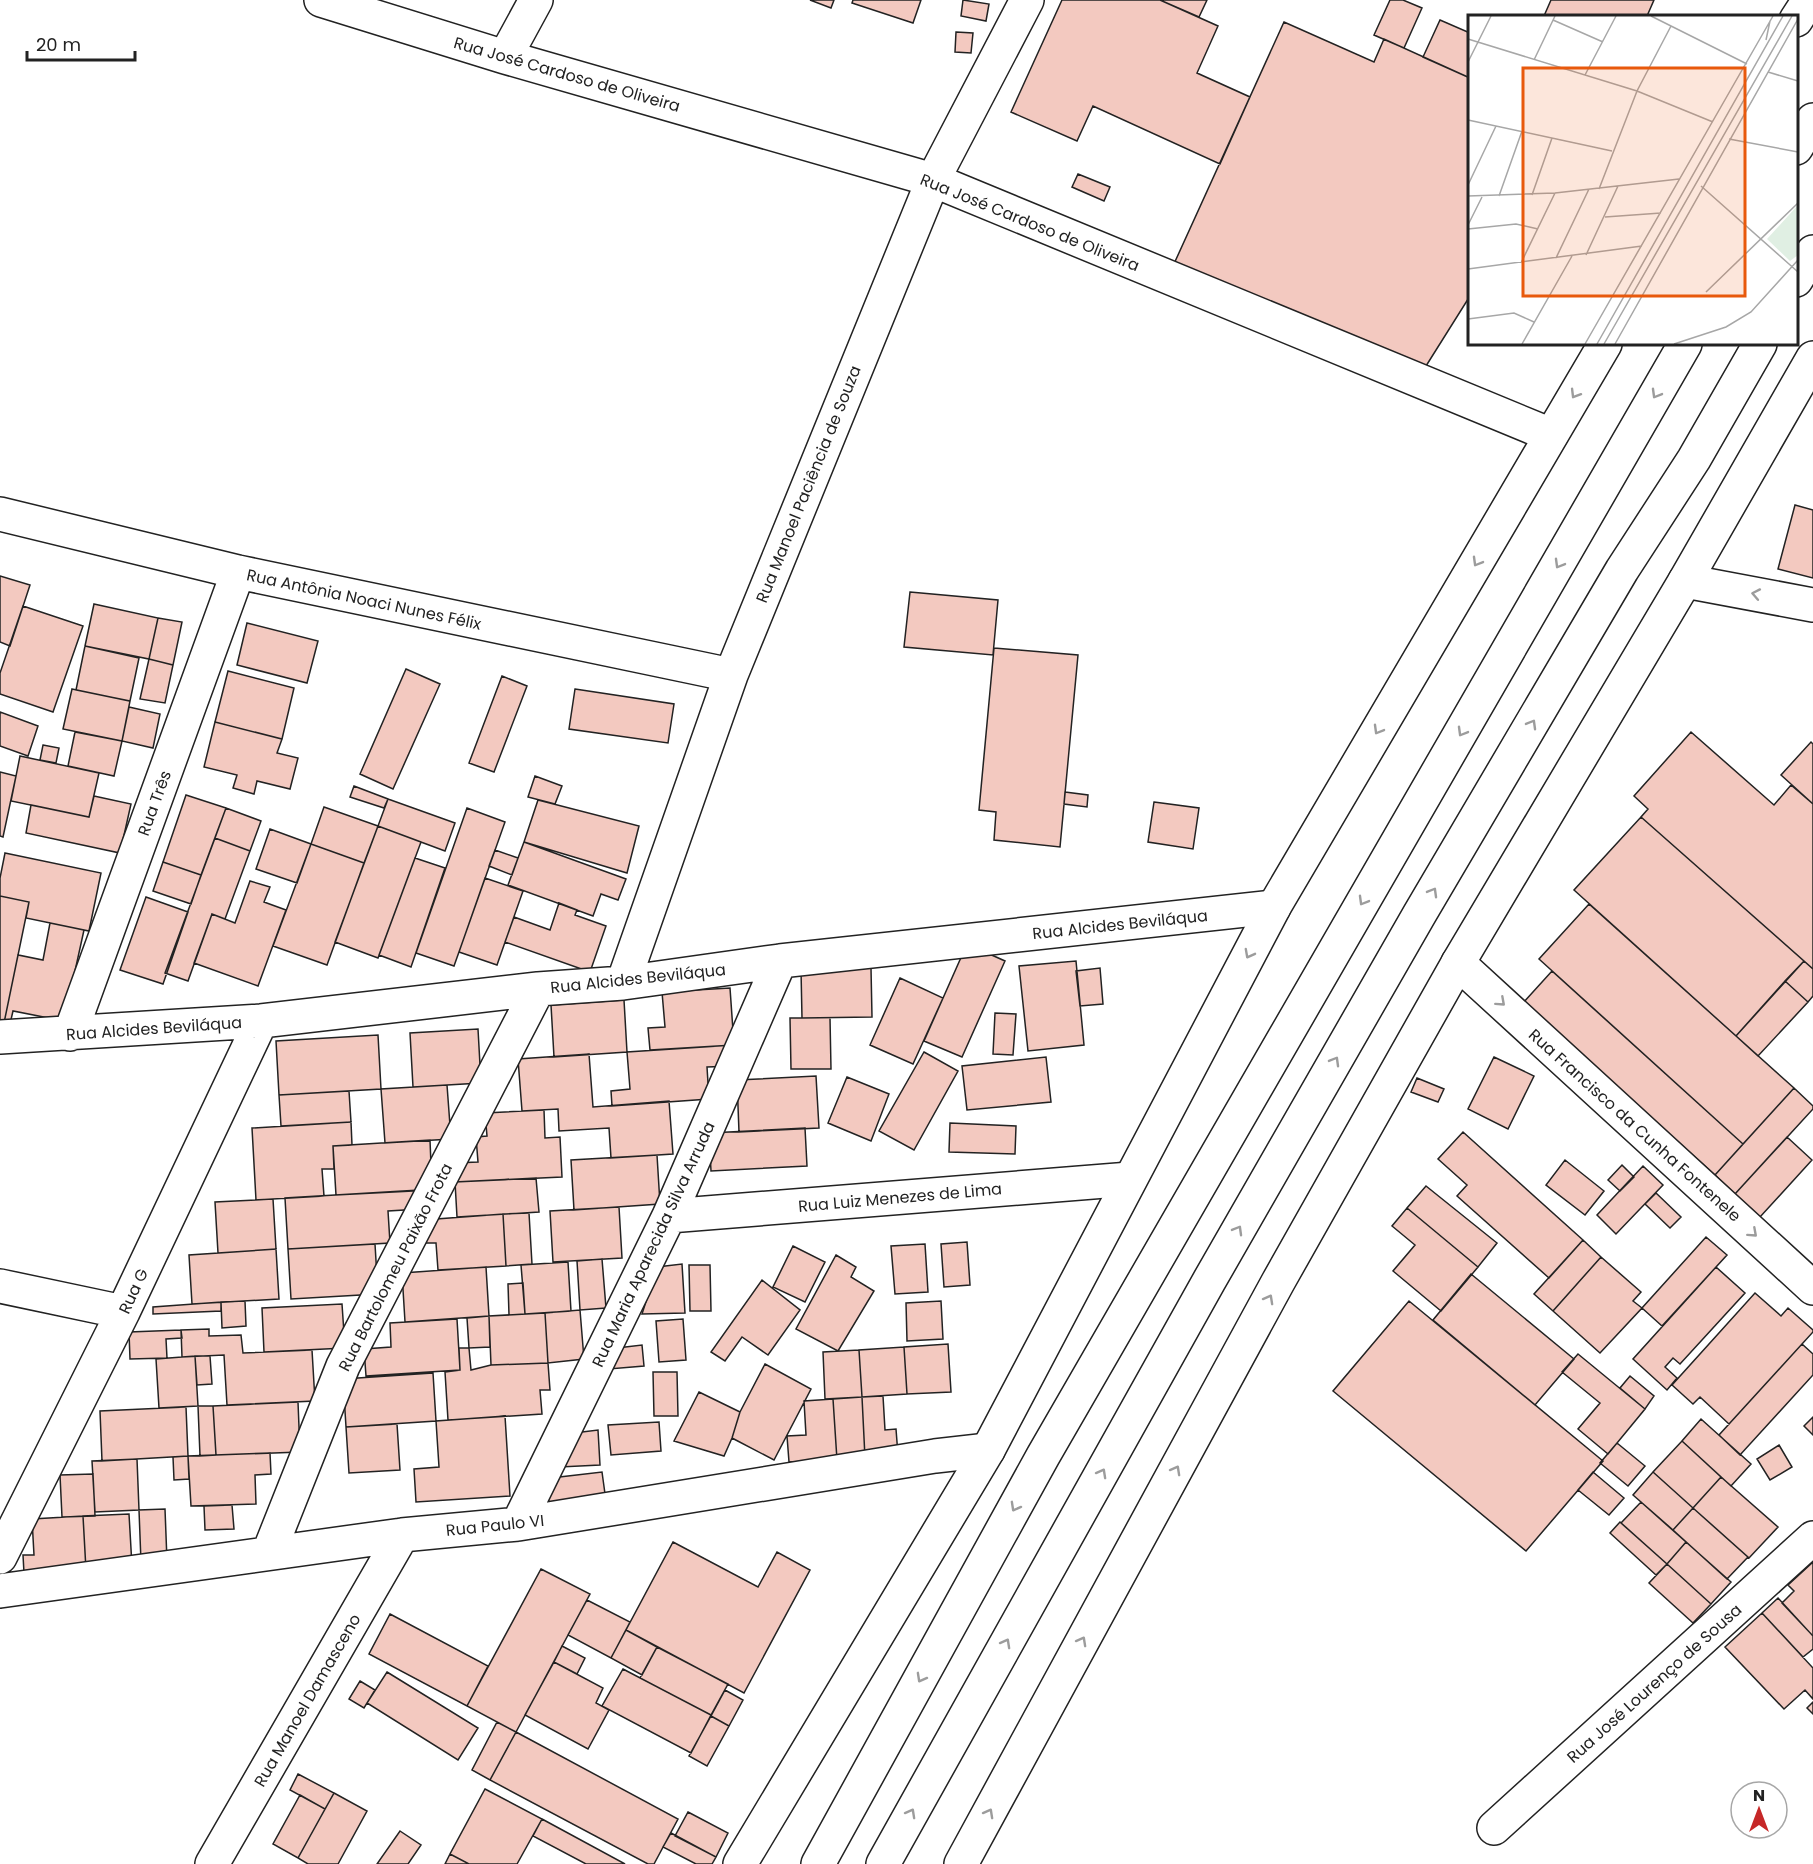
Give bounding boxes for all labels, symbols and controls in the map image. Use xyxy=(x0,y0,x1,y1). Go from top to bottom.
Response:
inset map xyxy=(1468,15,1798,345)
scale bar xyxy=(27,24,135,62)
street label: Rua José Cardoso de Oliveira xyxy=(451,31,683,118)
text: 20 m xyxy=(36,32,81,57)
street label: Rua José Cardoso de Oliveira xyxy=(917,168,1143,277)
street label: Rua Manoel Paciência de Souza xyxy=(750,362,867,606)
one-way arrow xyxy=(1571,388,1583,398)
one-way arrow xyxy=(1652,388,1663,398)
one-way arrow xyxy=(1472,556,1484,566)
one-way arrow xyxy=(1555,557,1566,568)
street label: Rua Antônia Noaci Nunes Félix xyxy=(244,563,484,636)
one-way arrow xyxy=(1751,588,1761,601)
one-way arrow xyxy=(1524,720,1536,730)
one-way arrow xyxy=(1374,724,1385,734)
one-way arrow xyxy=(1457,726,1469,736)
street label: Rua Três xyxy=(132,767,177,839)
one-way arrow xyxy=(1425,888,1437,898)
one-way arrow xyxy=(1359,895,1371,905)
street label: Rua Alcides Beviláqua xyxy=(1031,904,1209,945)
one-way arrow xyxy=(1245,947,1256,958)
street label: Rua Alcides Beviláqua xyxy=(549,958,727,999)
one-way arrow xyxy=(1493,995,1504,1006)
street label: Rua Alcides Beviláqua xyxy=(65,1011,243,1046)
street label: Rua Francisco da Cunha Fontenele xyxy=(1523,1024,1746,1227)
one-way arrow xyxy=(1328,1057,1339,1067)
street label: Rua Maria Aparecida Silva Arruda xyxy=(586,1118,721,1371)
street label: Rua Bartolomeu Paixão Frota xyxy=(333,1159,458,1375)
street label: Rua Luiz Menezes de Lima xyxy=(797,1177,1003,1218)
one-way arrow xyxy=(1231,1226,1242,1236)
one-way arrow xyxy=(1746,1226,1757,1237)
street label: Rua G xyxy=(113,1265,154,1318)
one-way arrow xyxy=(1262,1295,1273,1305)
one-way arrow xyxy=(1169,1466,1180,1476)
one-way arrow xyxy=(1094,1468,1106,1479)
one-way arrow xyxy=(1011,1501,1022,1511)
street label: Rua Paulo VI xyxy=(445,1509,545,1542)
street label: Rua José Lourenço de Sousa xyxy=(1562,1599,1747,1768)
street label: Rua Manoel Damasceno xyxy=(248,1610,366,1791)
one-way arrow xyxy=(1075,1637,1086,1648)
one-way arrow xyxy=(999,1639,1010,1649)
one-way arrow xyxy=(917,1672,928,1682)
north arrow xyxy=(1729,1780,1789,1840)
text: N xyxy=(1753,1784,1765,1807)
one-way arrow xyxy=(982,1808,993,1819)
one-way arrow xyxy=(904,1809,915,1819)

